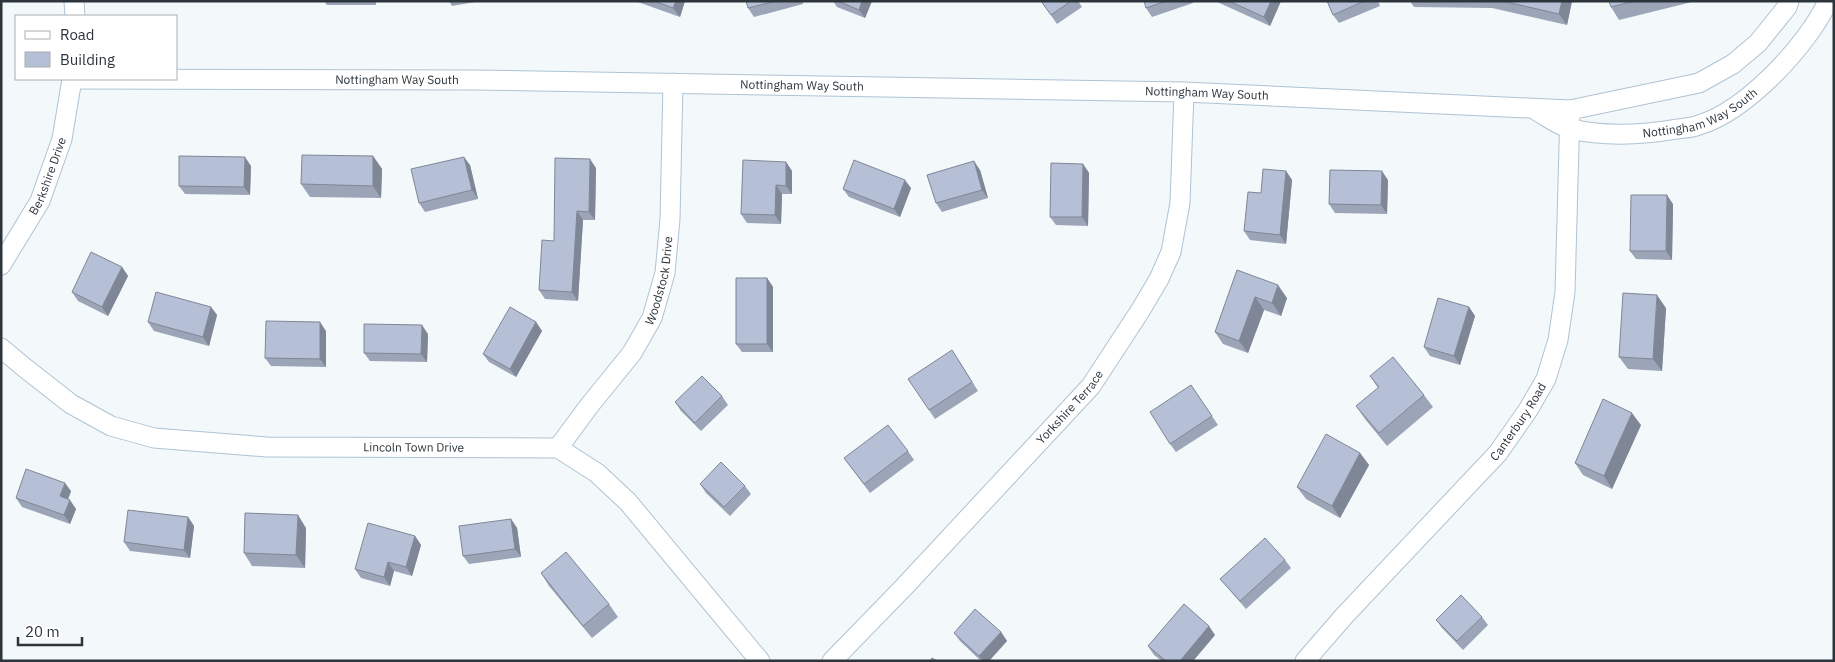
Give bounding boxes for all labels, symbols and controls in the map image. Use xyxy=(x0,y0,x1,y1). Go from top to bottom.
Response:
legend xyxy=(15,15,178,80)
text: Road xyxy=(60,25,95,44)
text: Building xyxy=(60,50,115,69)
street label: Nottingham Way South xyxy=(335,72,459,87)
street label: Nottingham Way South xyxy=(740,77,864,94)
street label: Nottingham Way South xyxy=(1145,83,1269,103)
street label: Nottingham Way South xyxy=(1642,85,1760,140)
street label: Berkshire Drive xyxy=(25,135,69,218)
street label: Woodstock Drive xyxy=(642,235,675,328)
street label: Yorkshire Terrace xyxy=(1033,367,1106,447)
street label: Canterbury Road xyxy=(1487,380,1549,464)
street label: Lincoln Town Drive xyxy=(363,439,465,455)
scale bar xyxy=(18,614,81,646)
text: 20 m xyxy=(25,622,60,641)

